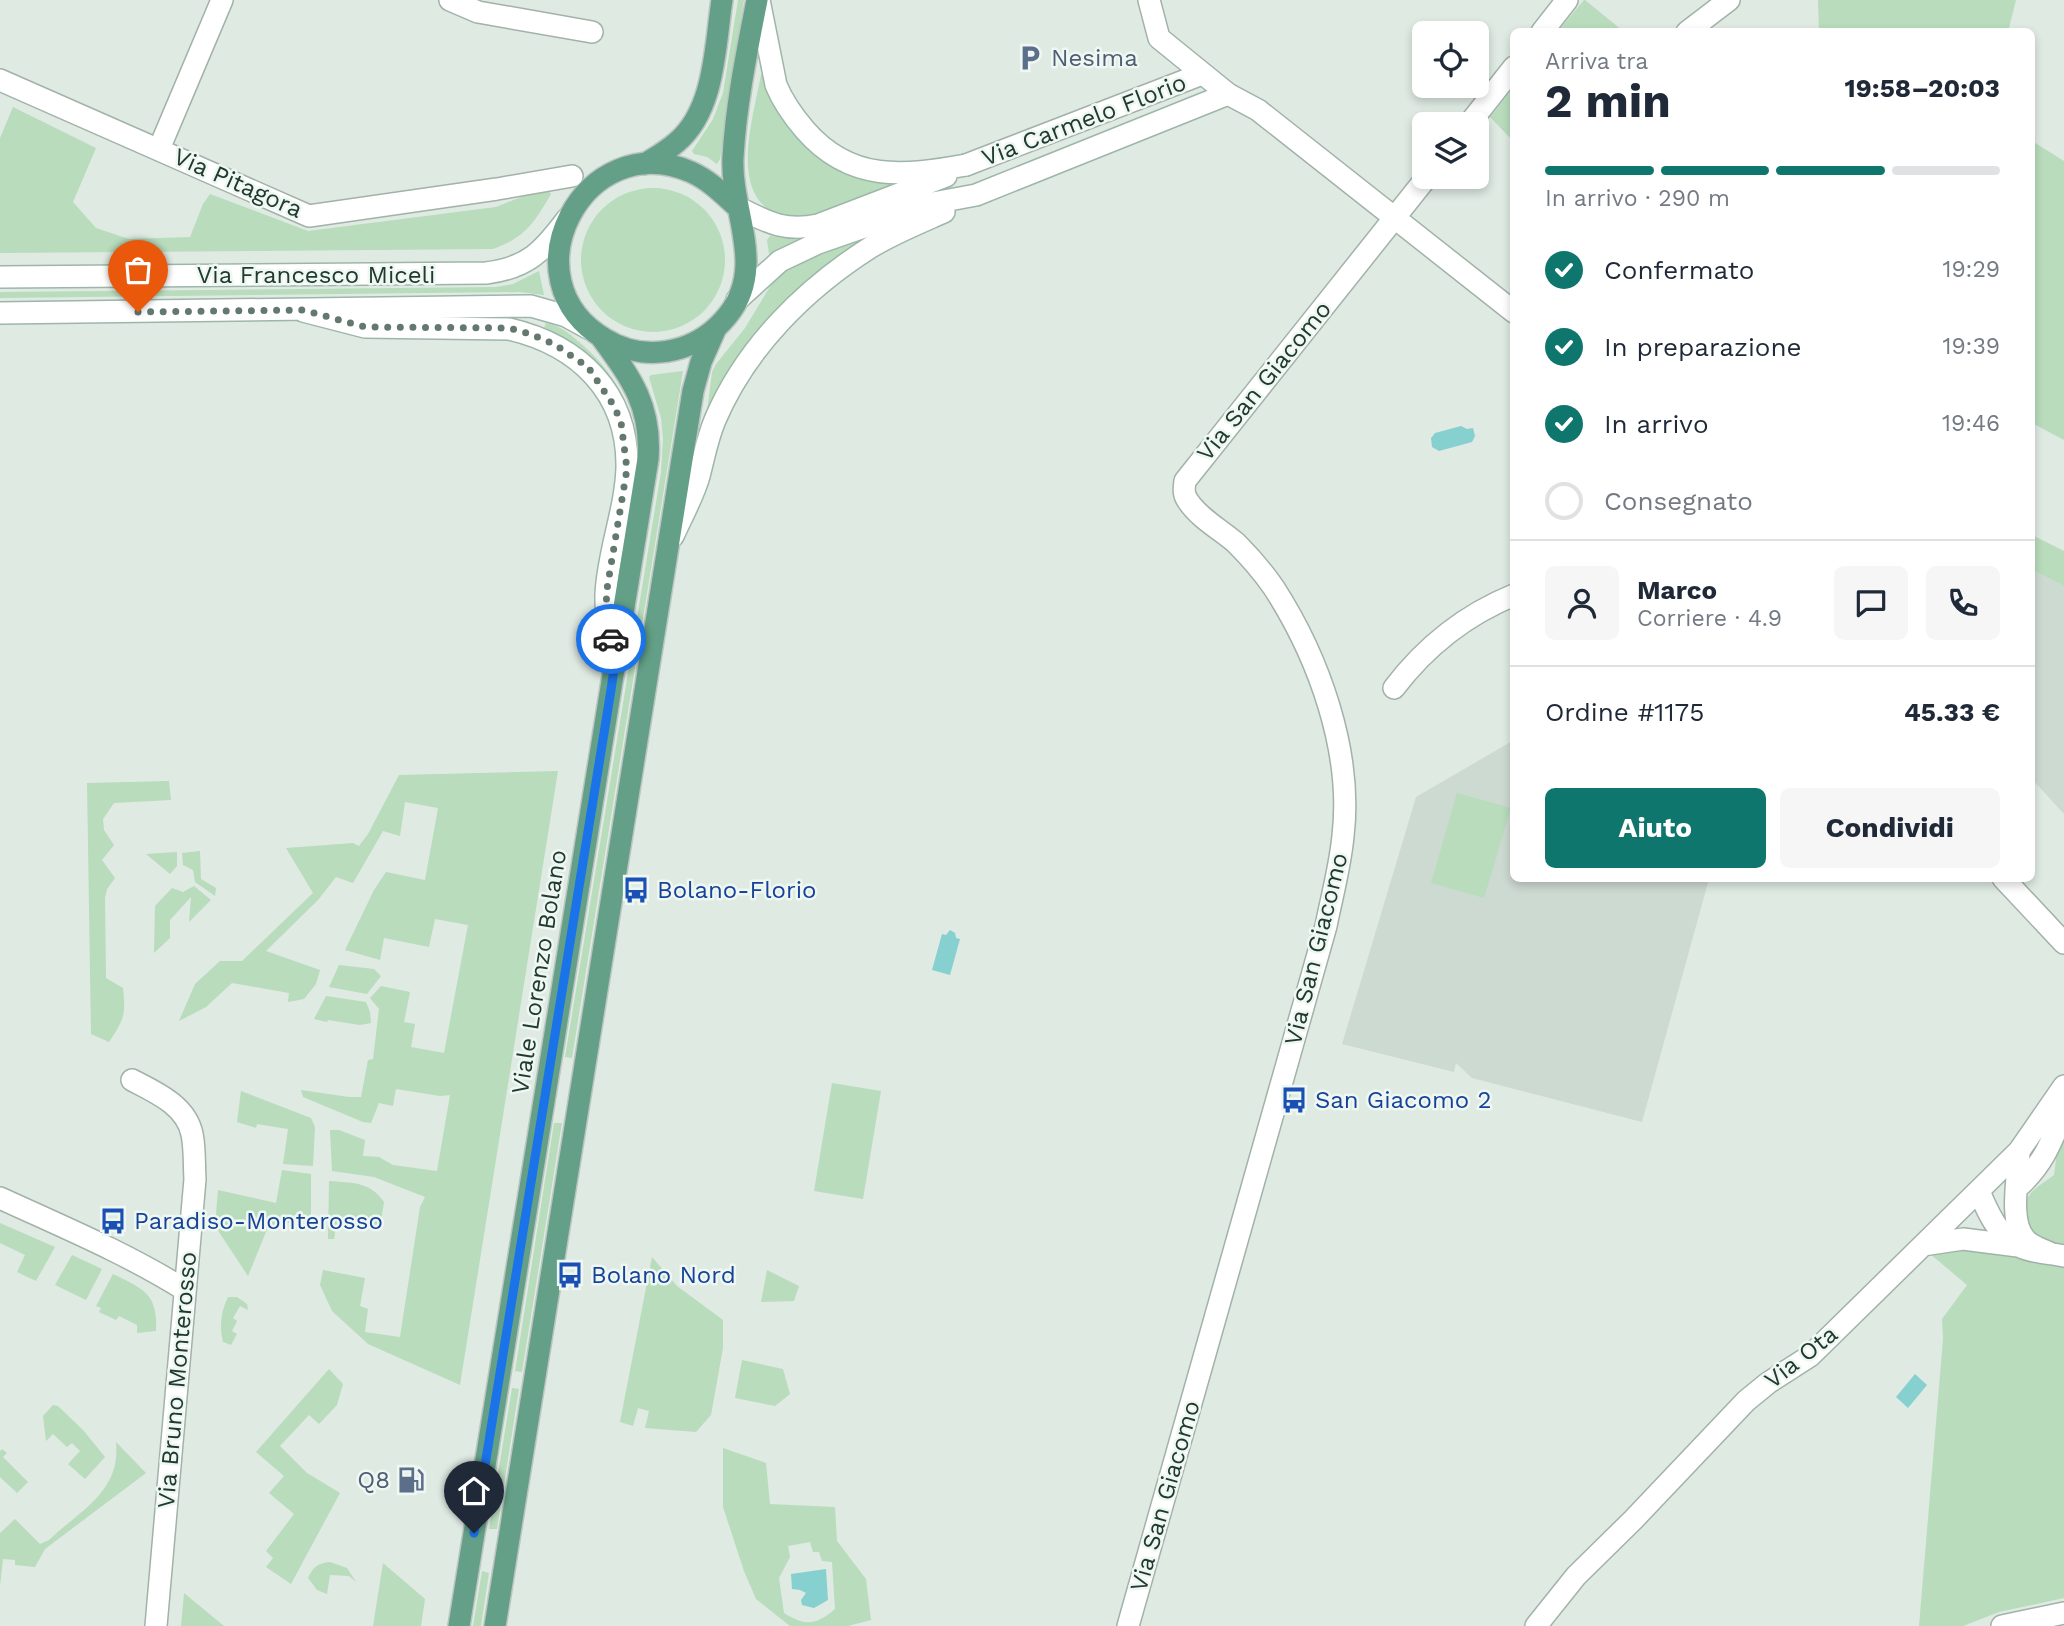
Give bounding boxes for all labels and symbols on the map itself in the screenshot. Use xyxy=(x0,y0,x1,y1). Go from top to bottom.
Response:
parking icon: Nesima xyxy=(1015,43,1045,73)
place label: Nesima xyxy=(1051,44,1138,72)
street label: Via Carmelo Florio xyxy=(978,68,1190,172)
street label: Via Pitagora xyxy=(169,142,307,224)
pin xyxy=(108,240,168,312)
street label: Via Francesco Miceli xyxy=(197,261,435,289)
street label: Via San Giacomo xyxy=(1191,295,1337,467)
courier xyxy=(576,604,646,674)
street label: Viale Lorenzo Bolano xyxy=(506,848,572,1096)
street label: Via San Giacomo xyxy=(1279,850,1353,1048)
bus stop icon: Bolano-Florio xyxy=(621,875,651,905)
place label: Bolano-Florio xyxy=(657,876,816,904)
bus stop icon: San Giacomo 2 xyxy=(1279,1085,1309,1115)
place label: San Giacomo 2 xyxy=(1315,1086,1491,1114)
bus stop icon: Paradiso-Monterosso xyxy=(98,1206,128,1236)
place label: Paradiso-Monterosso xyxy=(134,1207,383,1235)
street label: Via Bruno Monterosso xyxy=(152,1250,202,1510)
bus stop icon: Bolano Nord xyxy=(555,1260,585,1290)
place label: Bolano Nord xyxy=(591,1261,736,1289)
street label: Via Ota xyxy=(1759,1320,1843,1394)
street label: Via San Giacomo xyxy=(1124,1397,1206,1595)
pin xyxy=(444,1461,504,1533)
fuel station icon: Q8 xyxy=(396,1465,426,1495)
place label: Q8 xyxy=(357,1466,390,1494)

